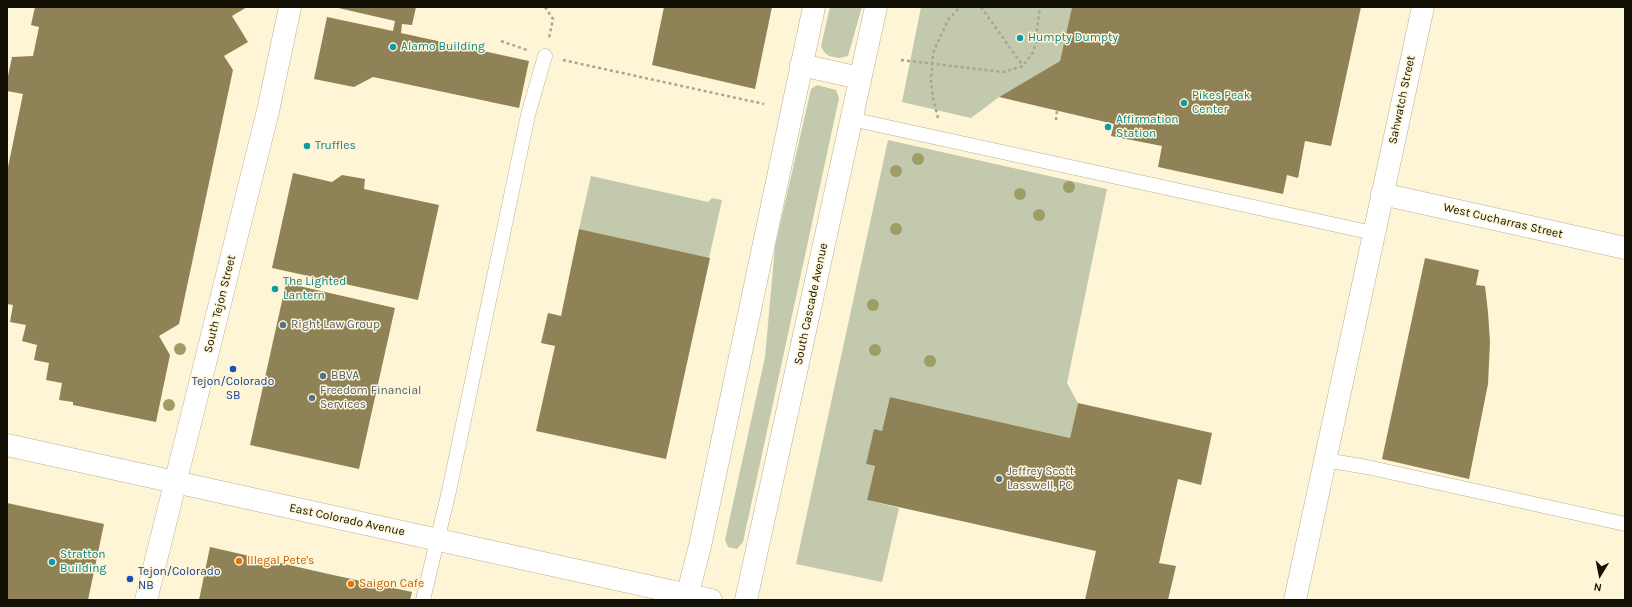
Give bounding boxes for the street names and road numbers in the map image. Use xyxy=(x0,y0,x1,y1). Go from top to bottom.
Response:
street label: Sahwatch Street xyxy=(1386,54,1418,146)
street label: West Cucharras Street xyxy=(1442,200,1564,242)
street label: South Cascade Avenue xyxy=(791,242,831,366)
street label: South Tejon Street xyxy=(201,254,239,354)
street label: East Colorado Avenue xyxy=(288,501,406,539)

